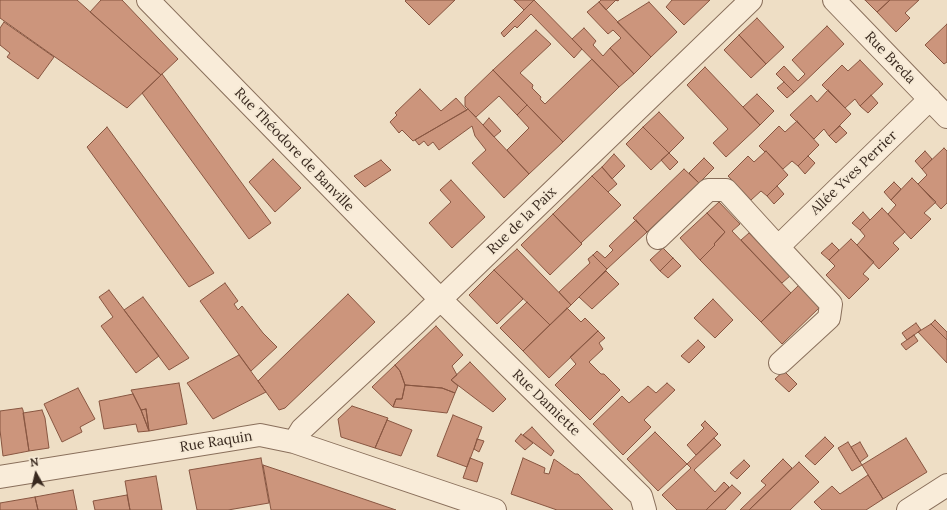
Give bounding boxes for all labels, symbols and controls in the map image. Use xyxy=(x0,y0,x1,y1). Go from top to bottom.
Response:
street label: Rue Breda xyxy=(861,28,919,88)
street label: Rue Théodore de Banville xyxy=(231,85,357,215)
street label: Allée Yves Perrier xyxy=(807,127,901,219)
street label: Rue de la Paix xyxy=(484,184,560,258)
street label: Rue Damiette xyxy=(508,366,584,440)
street label: Rue Raquin xyxy=(179,428,253,456)
north arrow xyxy=(16,454,56,494)
text: N xyxy=(29,455,40,470)

